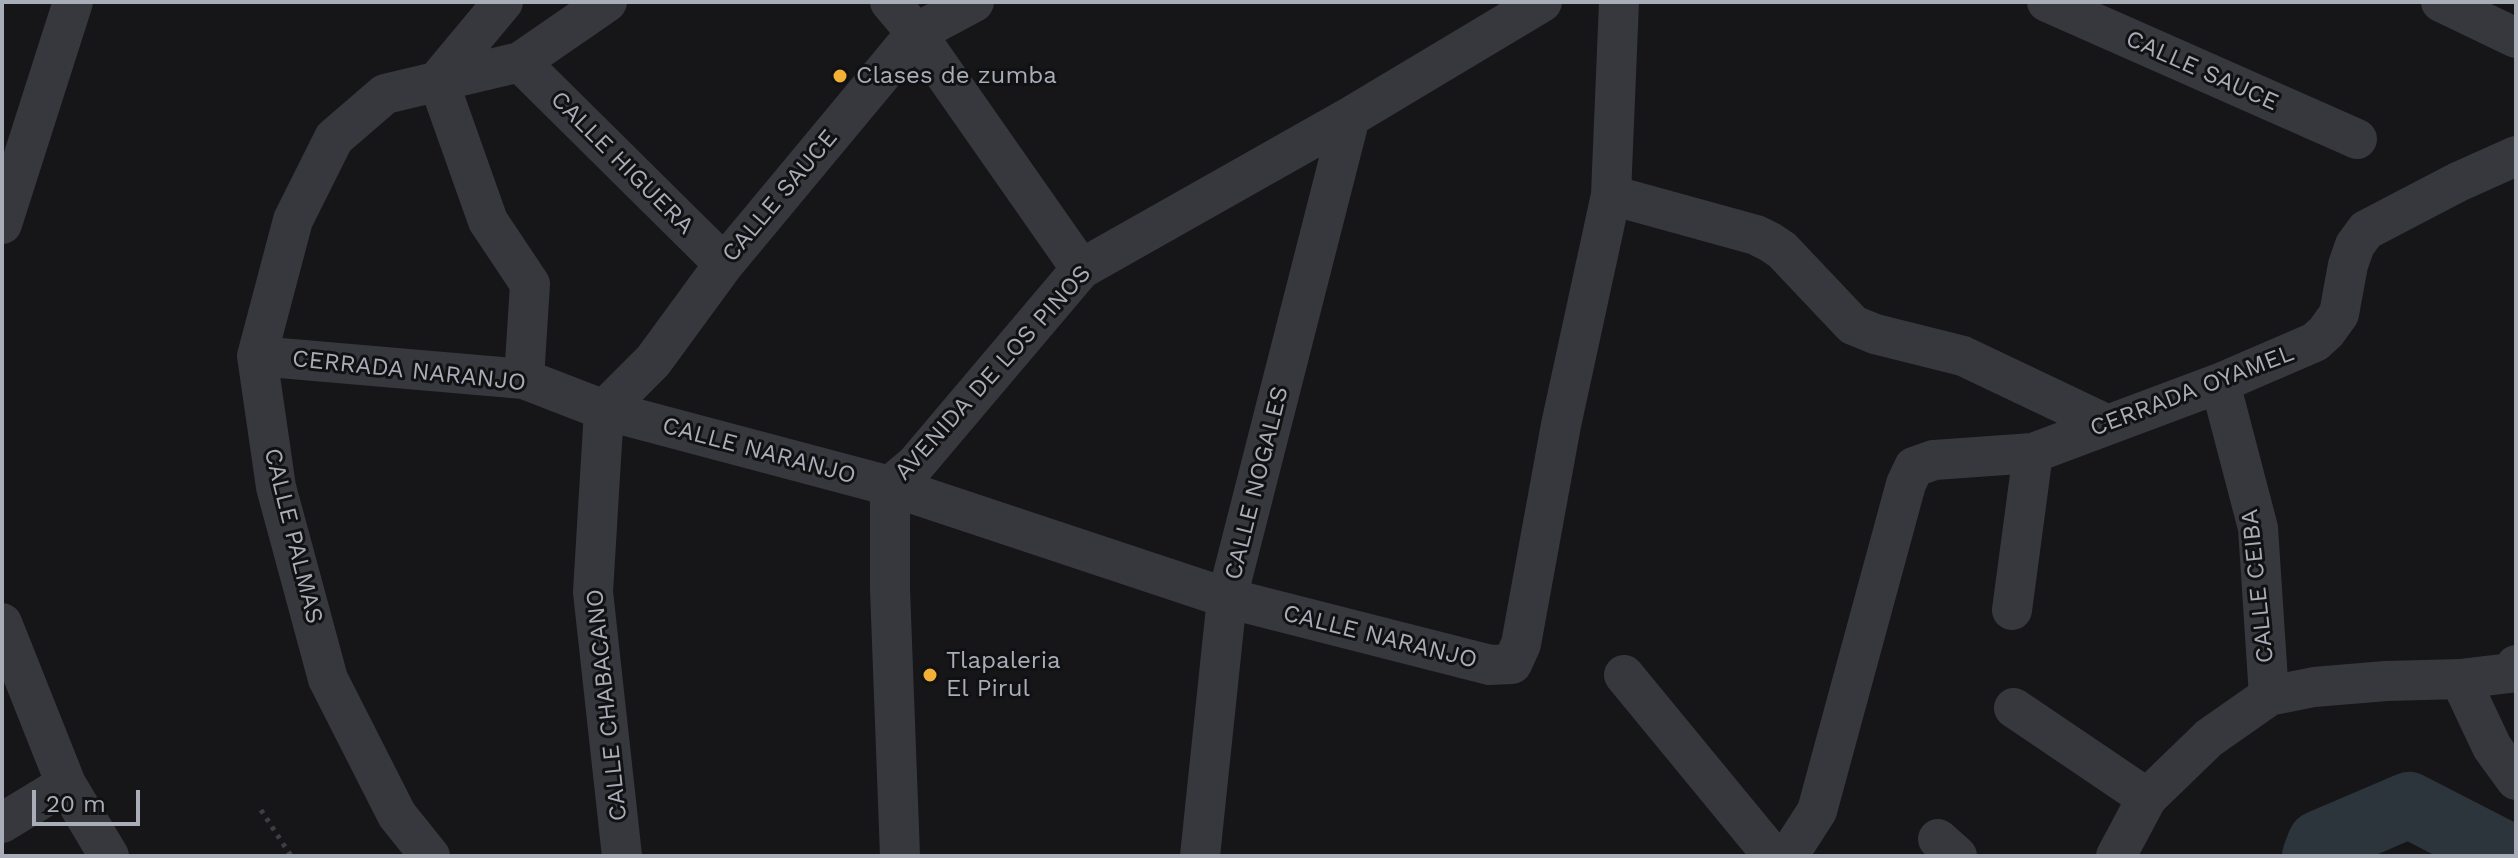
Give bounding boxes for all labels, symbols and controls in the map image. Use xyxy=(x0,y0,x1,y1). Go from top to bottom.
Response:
street label: CALLE SAUCE xyxy=(2121,25,2283,117)
place label: Clases de zumba xyxy=(856,62,1057,90)
marker: Clases de zumba xyxy=(831,67,849,85)
street label: CALLE HIGUERA xyxy=(544,85,700,241)
street label: CALLE SAUCE xyxy=(716,124,844,268)
street label: AVENIDA DE LOS PINOS xyxy=(889,259,1097,487)
street label: CERRADA OYAMEL xyxy=(2086,339,2298,443)
street label: CERRADA NARANJO xyxy=(291,344,527,398)
street label: CALLE NOGALES xyxy=(1219,383,1295,583)
street label: CALLE NARANJO xyxy=(659,411,859,491)
street label: CALLE PALMAS xyxy=(257,445,329,627)
street label: CALLE CEIBA xyxy=(2236,508,2280,664)
street label: CALLE CHABACANO xyxy=(580,588,634,822)
street label: CALLE NARANJO xyxy=(1280,599,1480,675)
place label: Tlapaleria El Pirul xyxy=(946,647,1061,703)
marker: Tlapaleria El Pirul xyxy=(921,666,939,684)
scale bar xyxy=(36,774,144,824)
text: 20 m xyxy=(46,790,106,818)

